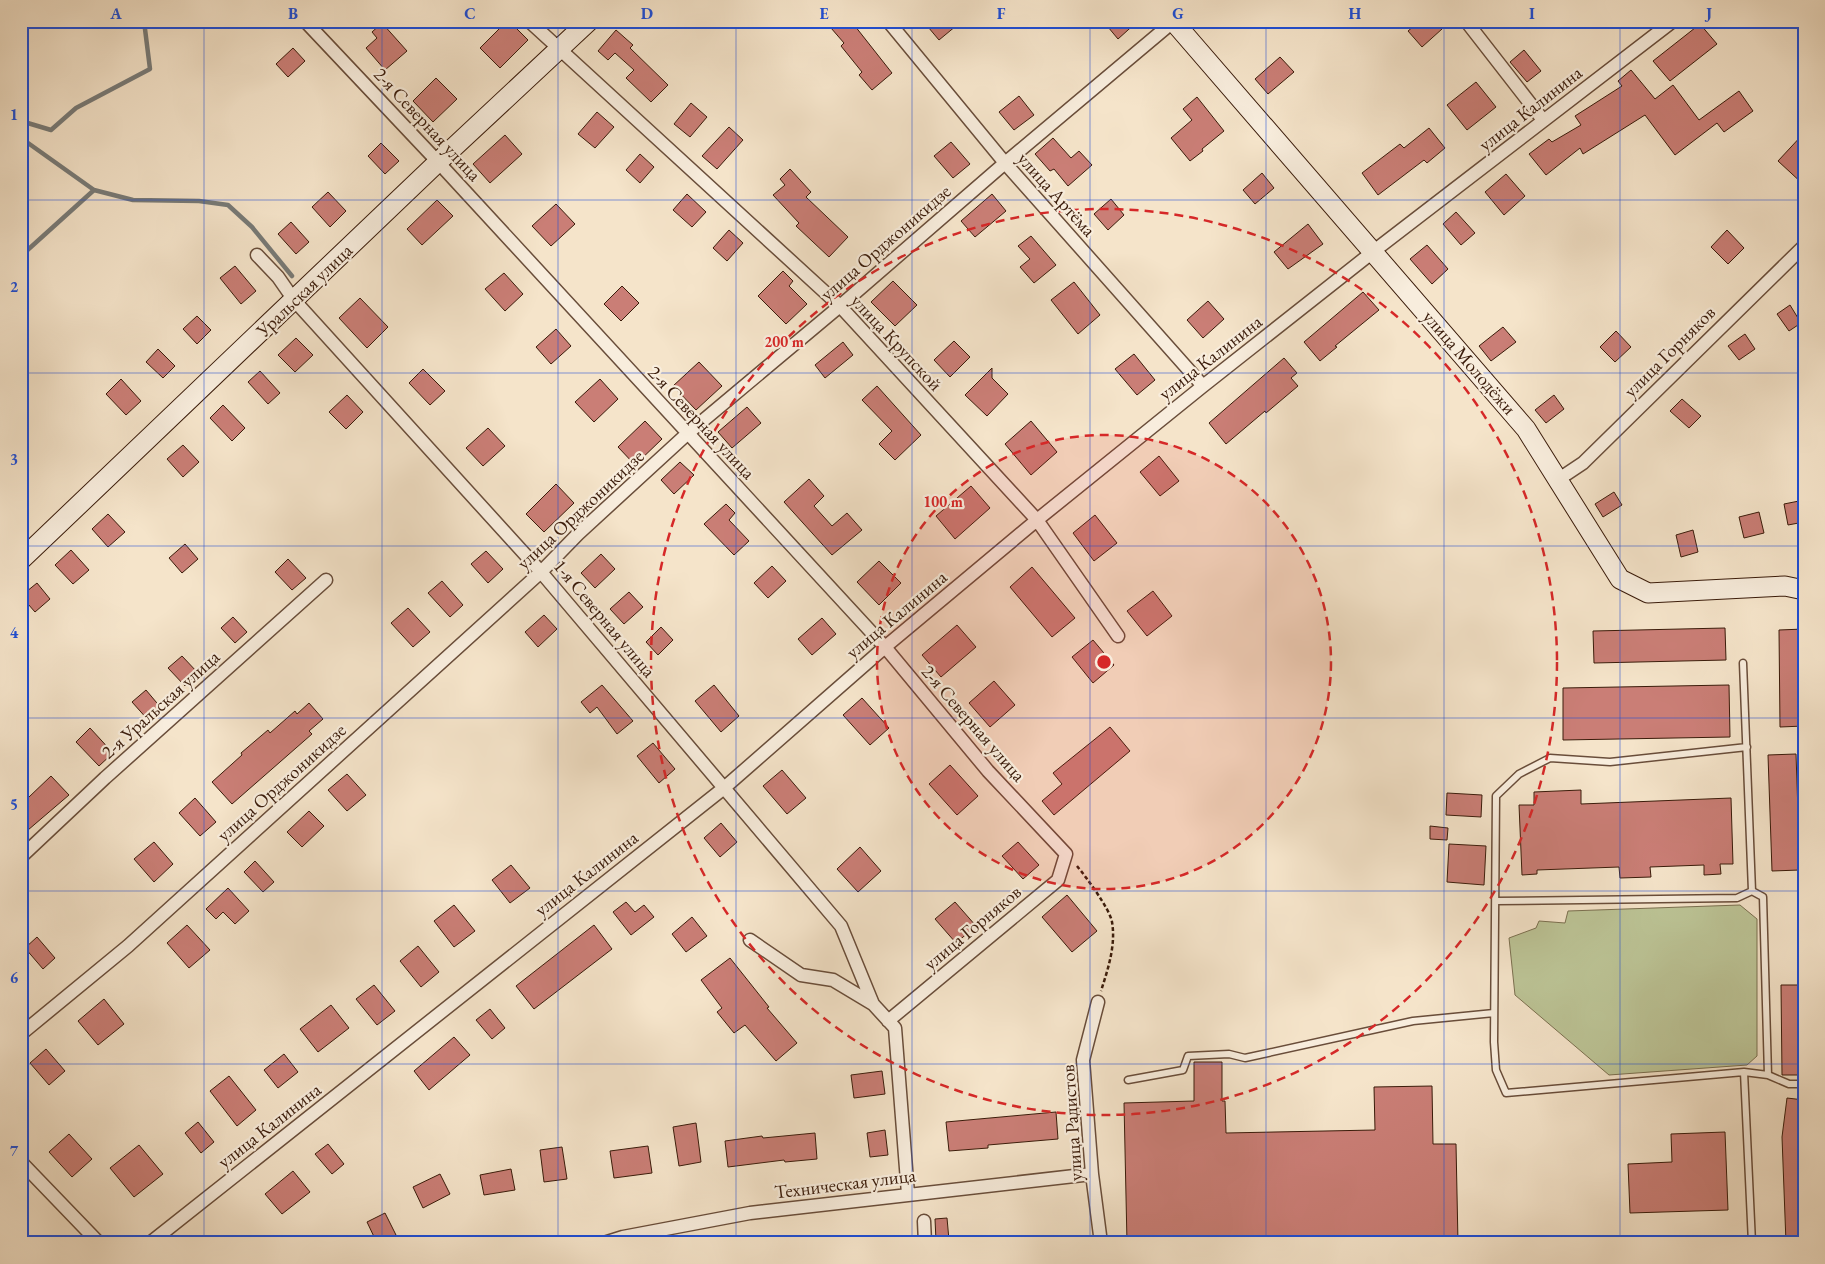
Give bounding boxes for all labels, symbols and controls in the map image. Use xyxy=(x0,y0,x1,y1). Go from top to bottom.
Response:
text: A xyxy=(109,3,122,24)
text: B xyxy=(288,3,298,24)
text: C xyxy=(464,3,476,24)
text: D xyxy=(641,3,653,24)
text: E xyxy=(819,3,829,24)
text: F xyxy=(997,3,1006,24)
text: G xyxy=(1172,3,1184,24)
text: H xyxy=(1349,3,1362,24)
text: I xyxy=(1529,3,1535,24)
text: J xyxy=(1704,3,1712,24)
street label: улица Калинина xyxy=(1473,60,1588,157)
street label: 2-я Северная улица xyxy=(368,62,487,187)
text: 1 xyxy=(10,104,18,125)
street label: улица Артёма xyxy=(1012,147,1102,242)
street label: улица Орджоникидзе xyxy=(815,179,956,306)
street label: Уральская улица xyxy=(250,238,358,343)
text: 2 xyxy=(10,276,19,297)
street label: улица Крупской xyxy=(845,289,948,396)
street label: улица Горняков xyxy=(1618,300,1721,403)
street label: улица Молодёжи xyxy=(1417,305,1522,420)
street label: улица Калинина xyxy=(1153,309,1268,406)
text: 200 m xyxy=(764,332,804,351)
street label: 2-я Северная улица xyxy=(642,360,761,485)
street label: улица Орджоникидзе xyxy=(511,444,649,575)
text: 3 xyxy=(10,449,18,470)
text: 100 m xyxy=(923,492,963,511)
street label: 1-я Северная улица xyxy=(548,554,662,683)
street label: улица Калинина xyxy=(840,564,953,664)
text: 4 xyxy=(10,622,19,643)
street label: 2-я Уральская улица xyxy=(96,644,225,764)
centre of rings xyxy=(1095,653,1113,671)
street label: 2-я Северная улица xyxy=(916,660,1032,787)
street label: улица Орджоникидзе xyxy=(212,718,351,847)
text: 5 xyxy=(10,794,18,815)
street label: улица Калинина xyxy=(529,825,644,922)
street label: улица Горняков xyxy=(918,879,1026,976)
text: 6 xyxy=(10,967,19,988)
street label: улица Радистов xyxy=(1055,1064,1088,1182)
street label: улица Калинина xyxy=(212,1077,327,1174)
text: 7 xyxy=(10,1140,19,1161)
street label: Техническая улица xyxy=(773,1162,918,1205)

